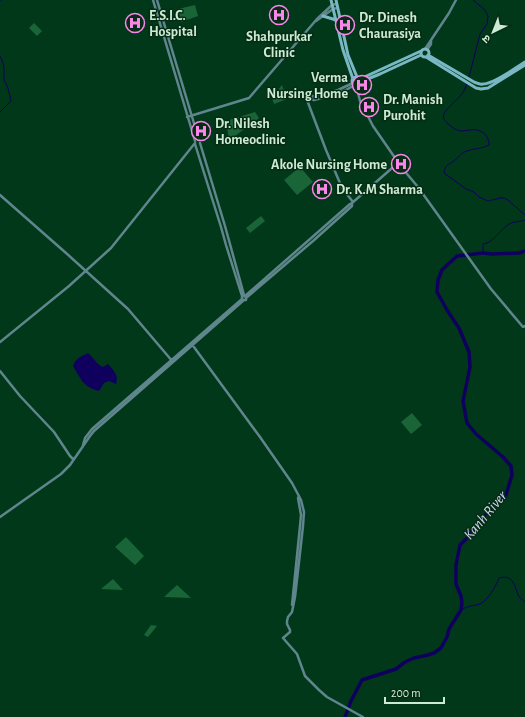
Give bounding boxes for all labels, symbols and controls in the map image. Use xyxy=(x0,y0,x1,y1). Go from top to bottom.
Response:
hospital icon: Shahpurkar Clinic xyxy=(268,4,290,26)
place label: E.S.I.C. Hospital xyxy=(149,9,197,39)
place label: Dr. Dinesh Chaurasiya xyxy=(359,11,421,41)
hospital icon: E.S.I.C. Hospital xyxy=(124,12,146,34)
north arrow xyxy=(473,12,513,52)
hospital icon: Dr. Dinesh Chaurasiya xyxy=(334,14,356,36)
place label: Shahpurkar Clinic xyxy=(246,30,312,60)
text: उ xyxy=(480,32,493,45)
place label: Verma Nursing Home xyxy=(267,71,348,101)
hospital icon: Verma Nursing Home xyxy=(351,74,373,96)
place label: Dr. Manish Purohit xyxy=(383,93,443,123)
hospital icon: Dr. Manish Purohit xyxy=(358,96,380,118)
place label: Dr. Nilesh Homeoclinic xyxy=(215,117,286,147)
hospital icon: Dr. Nilesh Homeoclinic xyxy=(190,120,212,142)
hospital icon: Akole Nursing Home xyxy=(390,153,412,175)
place label: Akole Nursing Home xyxy=(271,158,387,172)
hospital icon: Dr. K.M Sharma xyxy=(311,178,333,200)
place label: Dr. K.M Sharma xyxy=(336,183,423,197)
water label: Kanh River xyxy=(461,487,510,542)
scale bar xyxy=(385,679,444,705)
text: 200 m xyxy=(391,687,421,699)

